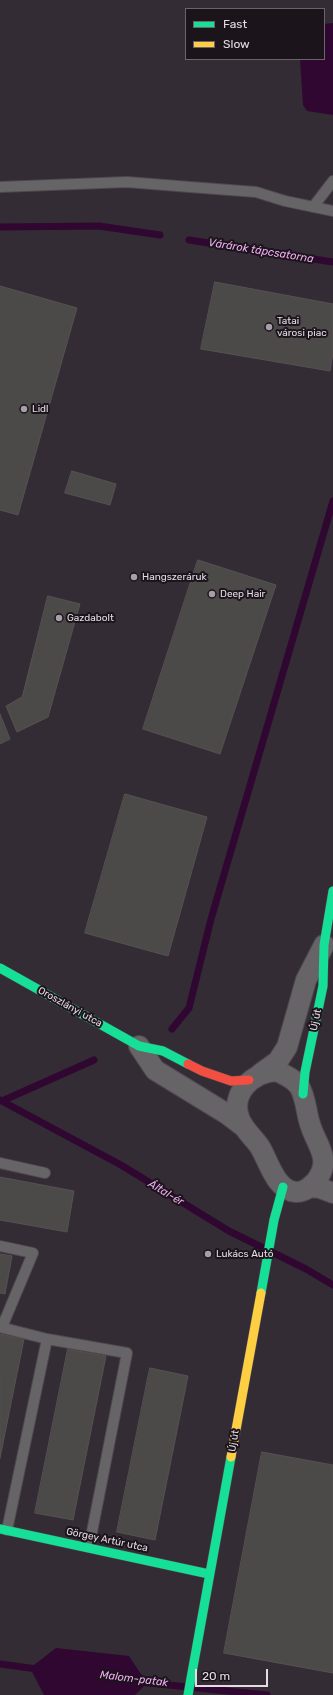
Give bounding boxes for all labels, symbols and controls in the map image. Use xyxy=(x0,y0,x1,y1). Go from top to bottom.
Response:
legend xyxy=(185,8,325,60)
text: Fast xyxy=(223,17,247,31)
text: Slow xyxy=(223,37,250,51)
water label: Várárok tápcsatorna xyxy=(207,236,315,266)
place label: Tatai városi piac xyxy=(277,315,327,338)
marker: Tatai városi piac xyxy=(264,322,274,332)
place label: Lidl xyxy=(32,403,48,415)
marker: Lidl xyxy=(19,404,29,414)
place label: Hangszeráruk xyxy=(142,571,207,583)
marker: Hangszeráruk xyxy=(129,572,139,582)
place label: Deep Hair xyxy=(220,588,265,600)
marker: Deep Hair xyxy=(207,589,217,599)
place label: Gazdabolt xyxy=(67,612,114,624)
marker: Gazdabolt xyxy=(54,613,64,623)
street label: Oroszlányi utca xyxy=(36,984,104,1030)
street label: Új út xyxy=(308,1008,324,1032)
water label: Által-ér xyxy=(146,1177,186,1209)
place label: Lukács Autó xyxy=(216,1248,273,1260)
marker: Lukács Autó xyxy=(203,1249,213,1259)
street label: Új út xyxy=(226,1429,242,1453)
street label: Görgey Artúr utca xyxy=(65,1525,149,1555)
scale bar xyxy=(197,1661,270,1687)
water label: Malom-patak xyxy=(99,1668,169,1690)
text: 20 m xyxy=(202,1669,230,1683)

